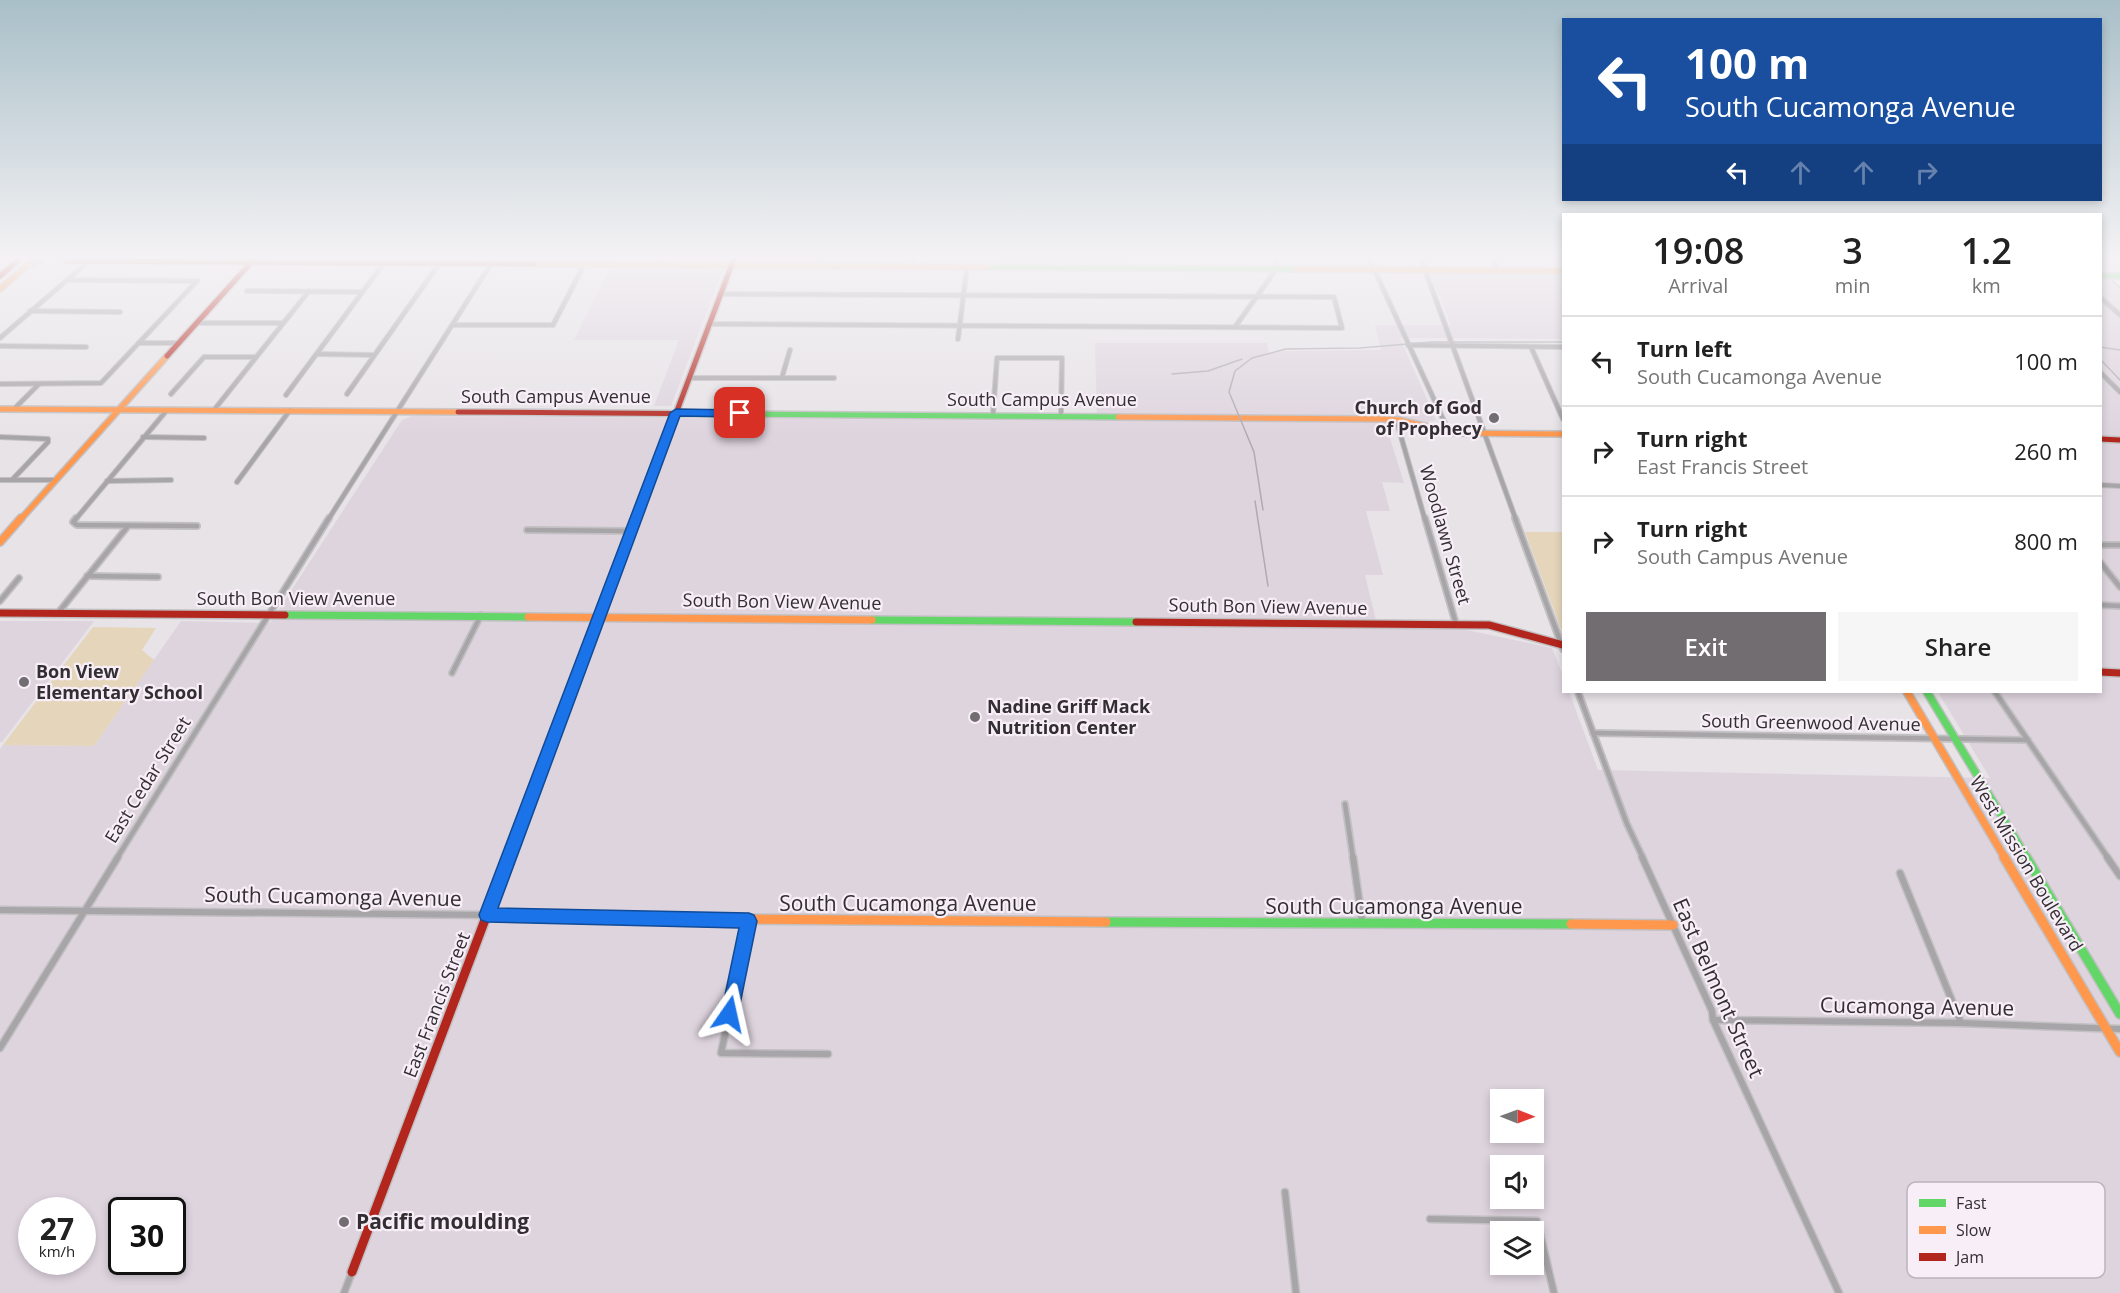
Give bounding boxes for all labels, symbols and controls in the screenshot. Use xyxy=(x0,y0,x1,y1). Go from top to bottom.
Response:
text: 100 m xyxy=(1685,34,1809,91)
icon: left xyxy=(1586,42,1664,120)
text: South Cucamonga Avenue xyxy=(1685,88,2016,125)
icon: left xyxy=(1721,156,1754,189)
icon: ahead xyxy=(1784,156,1817,189)
icon: ahead xyxy=(1847,156,1880,189)
icon: right xyxy=(1910,156,1943,189)
text: 19:08 xyxy=(1652,226,1744,275)
text: 3 xyxy=(1842,226,1863,275)
text: 1.2 xyxy=(1961,226,2012,275)
text: Arrival xyxy=(1668,272,1728,299)
text: min xyxy=(1835,272,1870,299)
text: km xyxy=(1972,272,2001,299)
text: Turn left xyxy=(1637,333,1732,363)
icon: left xyxy=(1586,345,1619,378)
text: 100 m xyxy=(2014,346,2078,376)
text: South Cucamonga Avenue xyxy=(1637,363,1882,390)
street label: South Campus Avenue xyxy=(461,384,651,408)
pin xyxy=(714,387,765,438)
street label: South Campus Avenue xyxy=(947,387,1137,411)
place label: Church of God of Prophecy xyxy=(1355,395,1483,440)
icon: arrive xyxy=(723,396,756,429)
marker: Church of God of Prophecy xyxy=(1487,411,1501,425)
text: Turn right xyxy=(1637,423,1748,453)
icon: right xyxy=(1586,435,1619,468)
text: 260 m xyxy=(2014,436,2078,466)
text: East Francis Street xyxy=(1637,453,1808,480)
street label: Woodlawn Street xyxy=(1415,462,1477,607)
text: Turn right xyxy=(1637,513,1748,543)
icon: right xyxy=(1586,525,1619,558)
text: 800 m xyxy=(2014,526,2078,556)
text: South Campus Avenue xyxy=(1637,543,1848,570)
street label: South Bon View Avenue xyxy=(197,586,395,610)
street label: South Bon View Avenue xyxy=(682,587,882,615)
street label: South Bon View Avenue xyxy=(1168,592,1368,620)
button: Exit xyxy=(1586,612,1826,681)
button: Share xyxy=(1838,612,2078,681)
place label: Bon View Elementary School xyxy=(36,659,203,704)
marker: Bon View Elementary School xyxy=(17,675,31,689)
place label: Nadine Griff Mack Nutrition Center xyxy=(987,694,1151,739)
street label: South Greenwood Avenue xyxy=(1701,708,1921,736)
marker: Nadine Griff Mack Nutrition Center xyxy=(968,710,982,724)
street label: East Cedar Street xyxy=(99,712,196,847)
street label: West Mission Boulevard xyxy=(1965,771,2089,956)
street label: South Cucamonga Avenue xyxy=(204,880,462,912)
street label: South Cucamonga Avenue xyxy=(779,889,1037,917)
street label: South Cucamonga Avenue xyxy=(1265,892,1523,920)
street label: East Belmont Street xyxy=(1667,894,1771,1082)
street label: East Francis Street xyxy=(397,928,475,1081)
position arrow xyxy=(697,982,761,1046)
street label: Cucamonga Avenue xyxy=(1820,990,2014,1022)
north arrow xyxy=(1490,1089,1544,1143)
map controls xyxy=(1490,1089,1544,1275)
button: sound xyxy=(1490,1155,1544,1209)
legend xyxy=(1907,1182,2105,1278)
text: Fast xyxy=(1956,1192,1987,1214)
speed limit sign: 30 xyxy=(108,1197,186,1275)
place label: Pacific moulding xyxy=(356,1207,529,1235)
text: 27 xyxy=(40,1208,74,1249)
marker: Pacific moulding xyxy=(337,1215,351,1229)
text: Slow xyxy=(1956,1219,1991,1241)
button: layers xyxy=(1490,1221,1544,1275)
text: km/h xyxy=(39,1241,75,1261)
text: Jam xyxy=(1954,1246,1984,1268)

